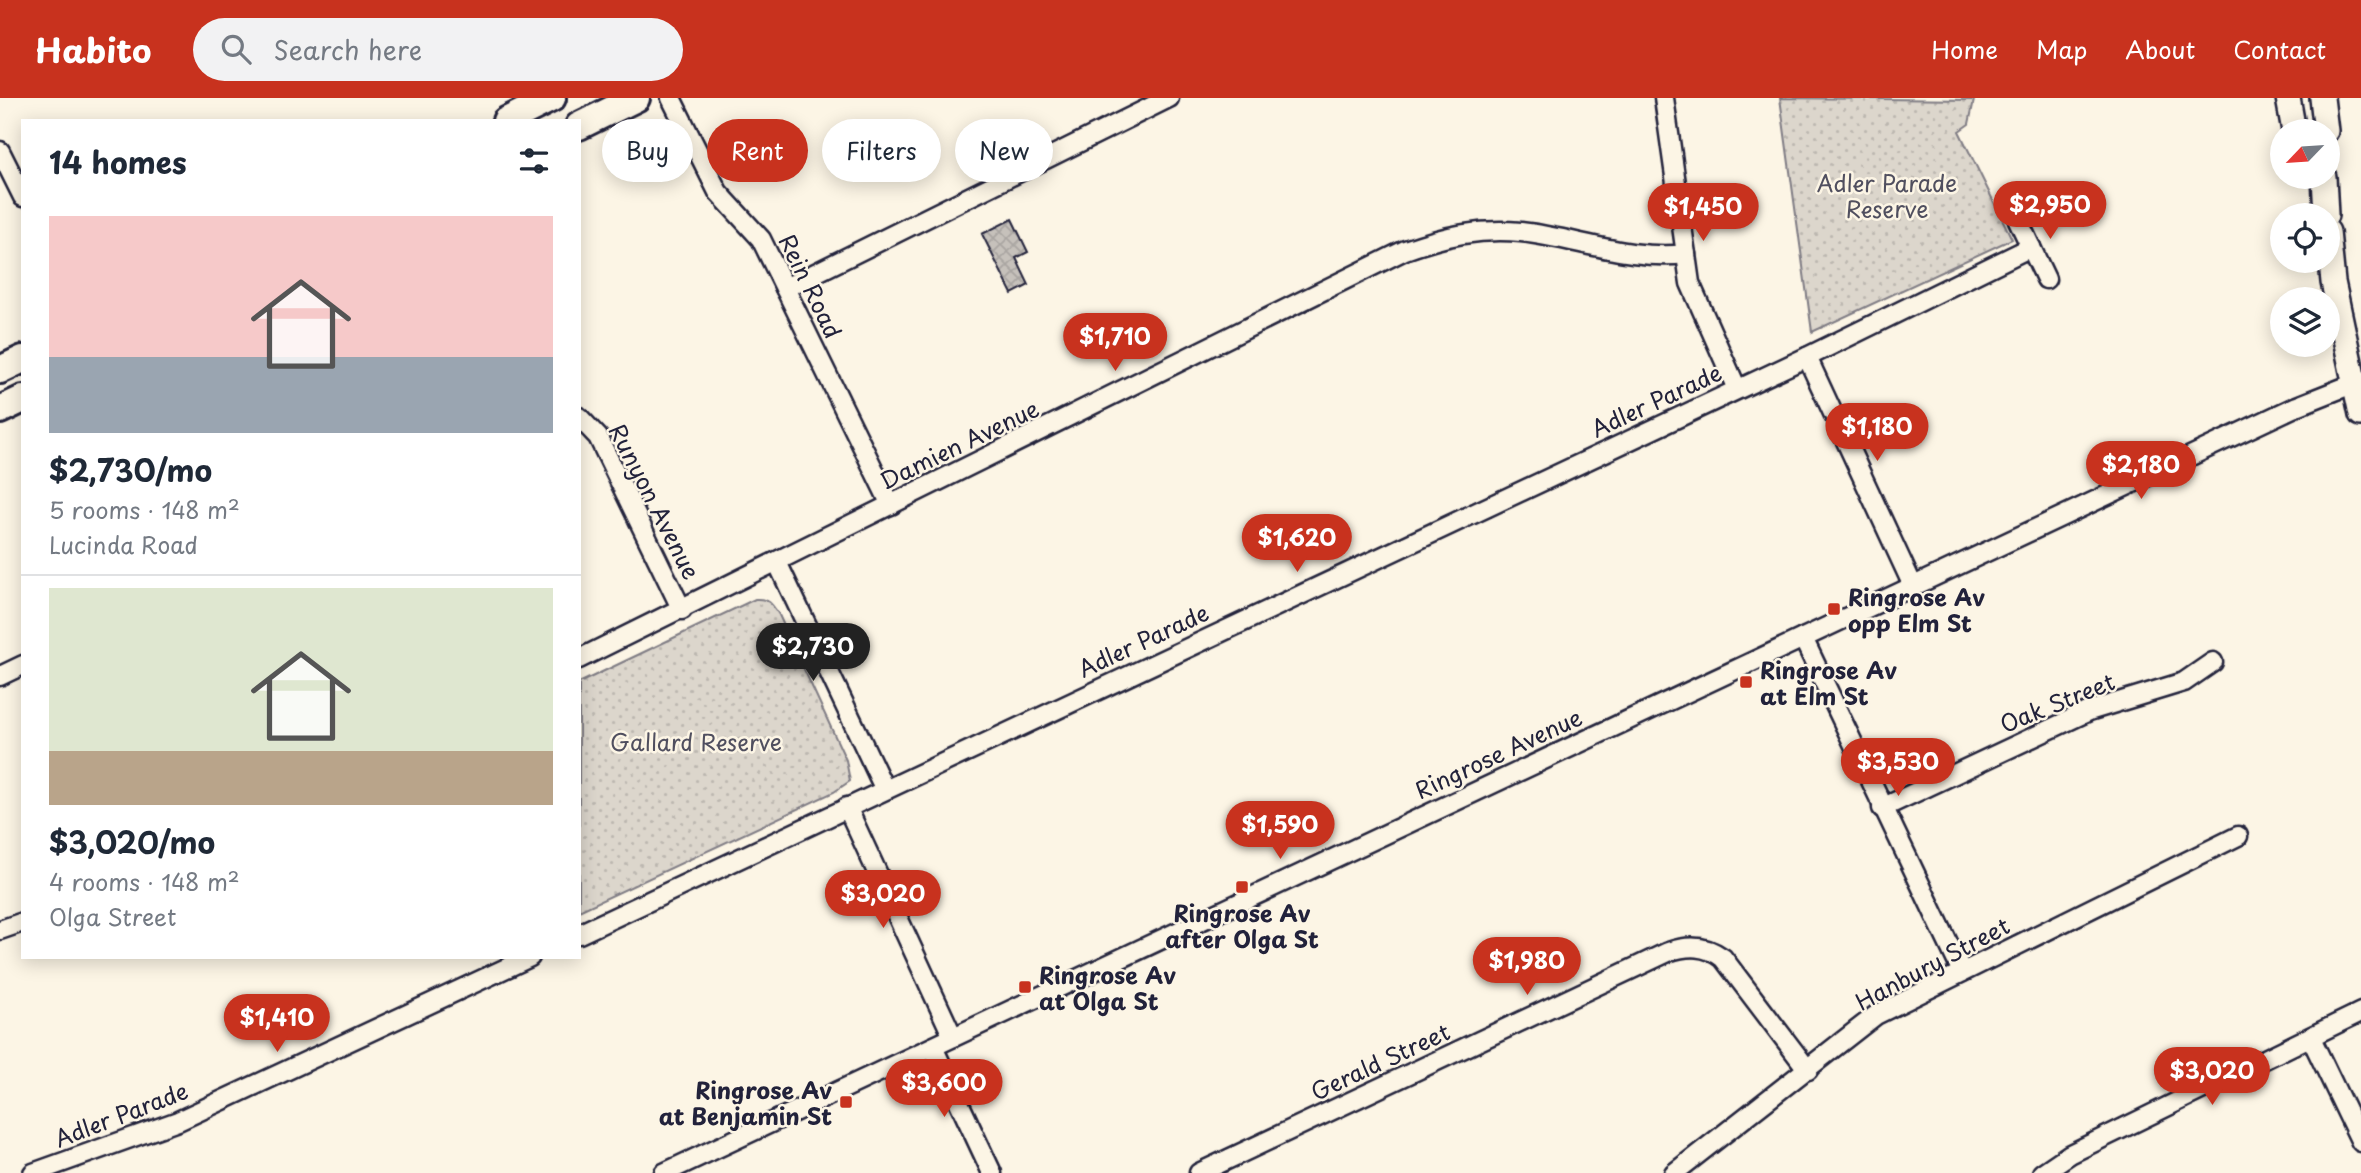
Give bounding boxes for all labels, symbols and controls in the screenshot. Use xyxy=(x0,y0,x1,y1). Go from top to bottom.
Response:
search box xyxy=(193,18,683,81)
text: Habito xyxy=(35,24,151,74)
icon: search xyxy=(217,30,255,68)
text: Search here xyxy=(273,30,422,69)
text: Home xyxy=(1931,31,1998,67)
text: Map xyxy=(2036,31,2087,67)
text: About xyxy=(2125,31,2195,67)
text: Contact xyxy=(2233,31,2326,67)
chip: Buy xyxy=(602,119,693,182)
chip: Rent xyxy=(707,119,808,182)
chip: Filters xyxy=(822,119,941,182)
chip: New xyxy=(955,119,1053,182)
north arrow xyxy=(2270,119,2340,189)
map controls xyxy=(2270,119,2340,357)
text: 14 homes xyxy=(49,139,187,184)
icon: filters xyxy=(515,142,553,180)
park label: Adler Parade Reserve xyxy=(1817,165,1957,226)
pin: $2,950 xyxy=(1993,181,2107,241)
pin: $1,450 xyxy=(1646,184,1760,243)
text: $2,950 xyxy=(2009,186,2091,221)
text: $1,450 xyxy=(1664,188,1742,223)
button: locate xyxy=(2270,203,2340,273)
street label: Rein Road xyxy=(771,228,851,344)
icon: home xyxy=(238,261,364,387)
button: layers xyxy=(2270,287,2340,357)
pin: $1,710 xyxy=(1058,314,1172,373)
text: $1,710 xyxy=(1079,318,1151,353)
street label: Adler Parade xyxy=(1585,354,1727,446)
street label: Damien Avenue xyxy=(873,390,1045,498)
pin: $1,180 xyxy=(1820,404,1934,463)
text: $1,180 xyxy=(1841,408,1913,443)
street label: Runyon Avenue xyxy=(601,417,709,585)
pin: $2,180 xyxy=(2084,442,2198,501)
text: $2,180 xyxy=(2102,446,2180,481)
text: $2,730/mo xyxy=(49,447,212,492)
text: 5 rooms · 148 m² xyxy=(49,492,240,527)
pin: $1,620 xyxy=(1240,514,1354,574)
text: $1,620 xyxy=(1258,519,1336,554)
text: Lucinda Road xyxy=(49,527,198,562)
place label: Ringrose Av opp Elm St xyxy=(1848,579,1985,640)
street label: Adler Parade xyxy=(1072,594,1214,686)
marker: Ringrose Av opp Elm St xyxy=(1826,601,1842,617)
pin: $2,730 xyxy=(756,624,870,683)
text: $2,730 xyxy=(772,628,854,663)
icon: home xyxy=(238,633,364,759)
place label: Ringrose Av at Elm St xyxy=(1760,652,1897,713)
street label: Oak Street xyxy=(1994,663,2120,741)
marker: Ringrose Av at Elm St xyxy=(1738,674,1754,690)
street label: Ringrose Avenue xyxy=(1409,699,1587,807)
park label: Gallard Reserve xyxy=(610,724,782,759)
pin: $3,530 xyxy=(1841,738,1955,798)
text: $3,530 xyxy=(1857,743,1939,778)
pin: $1,590 xyxy=(1223,802,1337,861)
text: $1,590 xyxy=(1242,806,1318,841)
text: $3,020/mo xyxy=(49,819,215,864)
text: 4 rooms · 148 m² xyxy=(49,864,240,899)
pin: $3,020 xyxy=(826,870,940,930)
text: $3,020 xyxy=(841,875,925,910)
marker: Ringrose Av after Olga St xyxy=(1234,879,1250,895)
place label: Ringrose Av after Olga St xyxy=(1165,895,1319,956)
text: Olga Street xyxy=(49,899,176,934)
street label: Hanbury Street xyxy=(1849,908,2015,1018)
pin: $1,980 xyxy=(1470,937,1584,997)
text: $1,980 xyxy=(1489,942,1565,977)
place label: Ringrose Av at Olga St xyxy=(1039,957,1176,1018)
marker: Ringrose Av at Olga St xyxy=(1017,979,1033,995)
pin: $1,410 xyxy=(220,995,334,1054)
text: $1,410 xyxy=(240,999,314,1034)
street label: Gerald Street xyxy=(1305,1013,1455,1109)
pin: $3,020 xyxy=(2155,1048,2269,1107)
text: $3,020 xyxy=(2170,1052,2254,1087)
pin: $3,600 xyxy=(887,1060,1001,1119)
text: $3,600 xyxy=(902,1064,987,1099)
street label: Adler Parade xyxy=(49,1072,193,1156)
place label: Ringrose Av at Benjamin St xyxy=(659,1072,832,1133)
marker: Ringrose Av at Benjamin St xyxy=(838,1094,854,1110)

